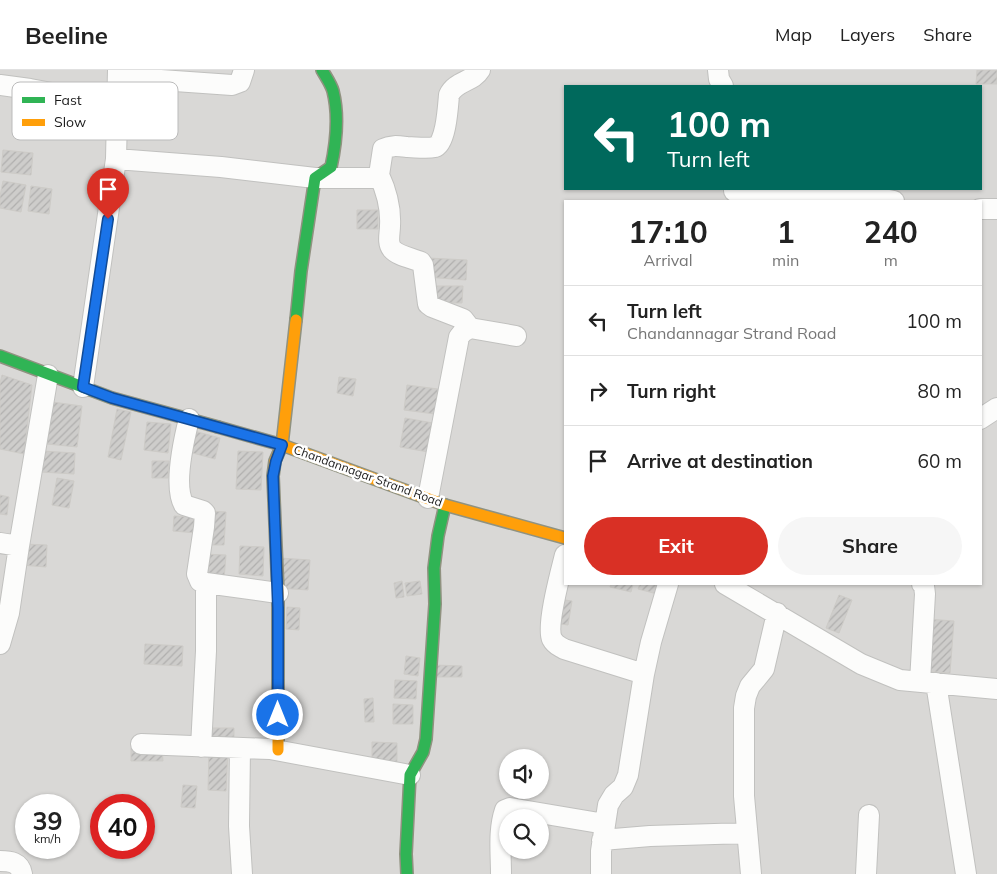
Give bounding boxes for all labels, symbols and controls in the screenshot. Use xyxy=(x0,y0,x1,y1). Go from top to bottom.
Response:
text: Beeline xyxy=(25,20,108,50)
text: Map xyxy=(775,23,812,46)
text: Layers xyxy=(840,23,895,46)
text: Share xyxy=(923,23,972,46)
legend xyxy=(12,82,178,140)
text: Fast xyxy=(54,91,82,109)
text: 100 m xyxy=(667,102,771,146)
icon: left xyxy=(584,105,649,170)
text: Slow xyxy=(54,113,86,131)
text: Turn left xyxy=(667,145,750,173)
pin xyxy=(87,168,129,219)
icon: arrive xyxy=(94,175,122,203)
text: 17:10 xyxy=(628,213,708,251)
text: 1 xyxy=(777,213,795,251)
text: 240 xyxy=(864,213,918,251)
text: Arrival xyxy=(644,250,693,270)
text: min xyxy=(772,250,799,270)
text: m xyxy=(884,250,898,270)
text: Turn left xyxy=(627,299,702,323)
icon: left xyxy=(584,307,612,335)
text: 100 m xyxy=(906,309,962,333)
text: Chandannagar Strand Road xyxy=(627,323,836,343)
icon: right xyxy=(584,377,612,405)
text: Turn right xyxy=(627,379,716,403)
text: 80 m xyxy=(918,379,962,403)
street label: Chandannagar Strand Road xyxy=(292,442,445,509)
icon: arrive xyxy=(584,447,612,475)
text: Arrive at destination xyxy=(627,449,813,473)
text: 60 m xyxy=(918,449,962,473)
button: Exit xyxy=(584,517,768,575)
button: Share xyxy=(778,517,962,575)
position arrow xyxy=(251,688,303,740)
map controls xyxy=(499,749,549,859)
button: sound xyxy=(499,749,549,799)
speed limit sign: 40 xyxy=(90,794,155,859)
text: 39 xyxy=(32,805,63,836)
button: search xyxy=(499,809,549,859)
text: km/h xyxy=(34,831,61,846)

